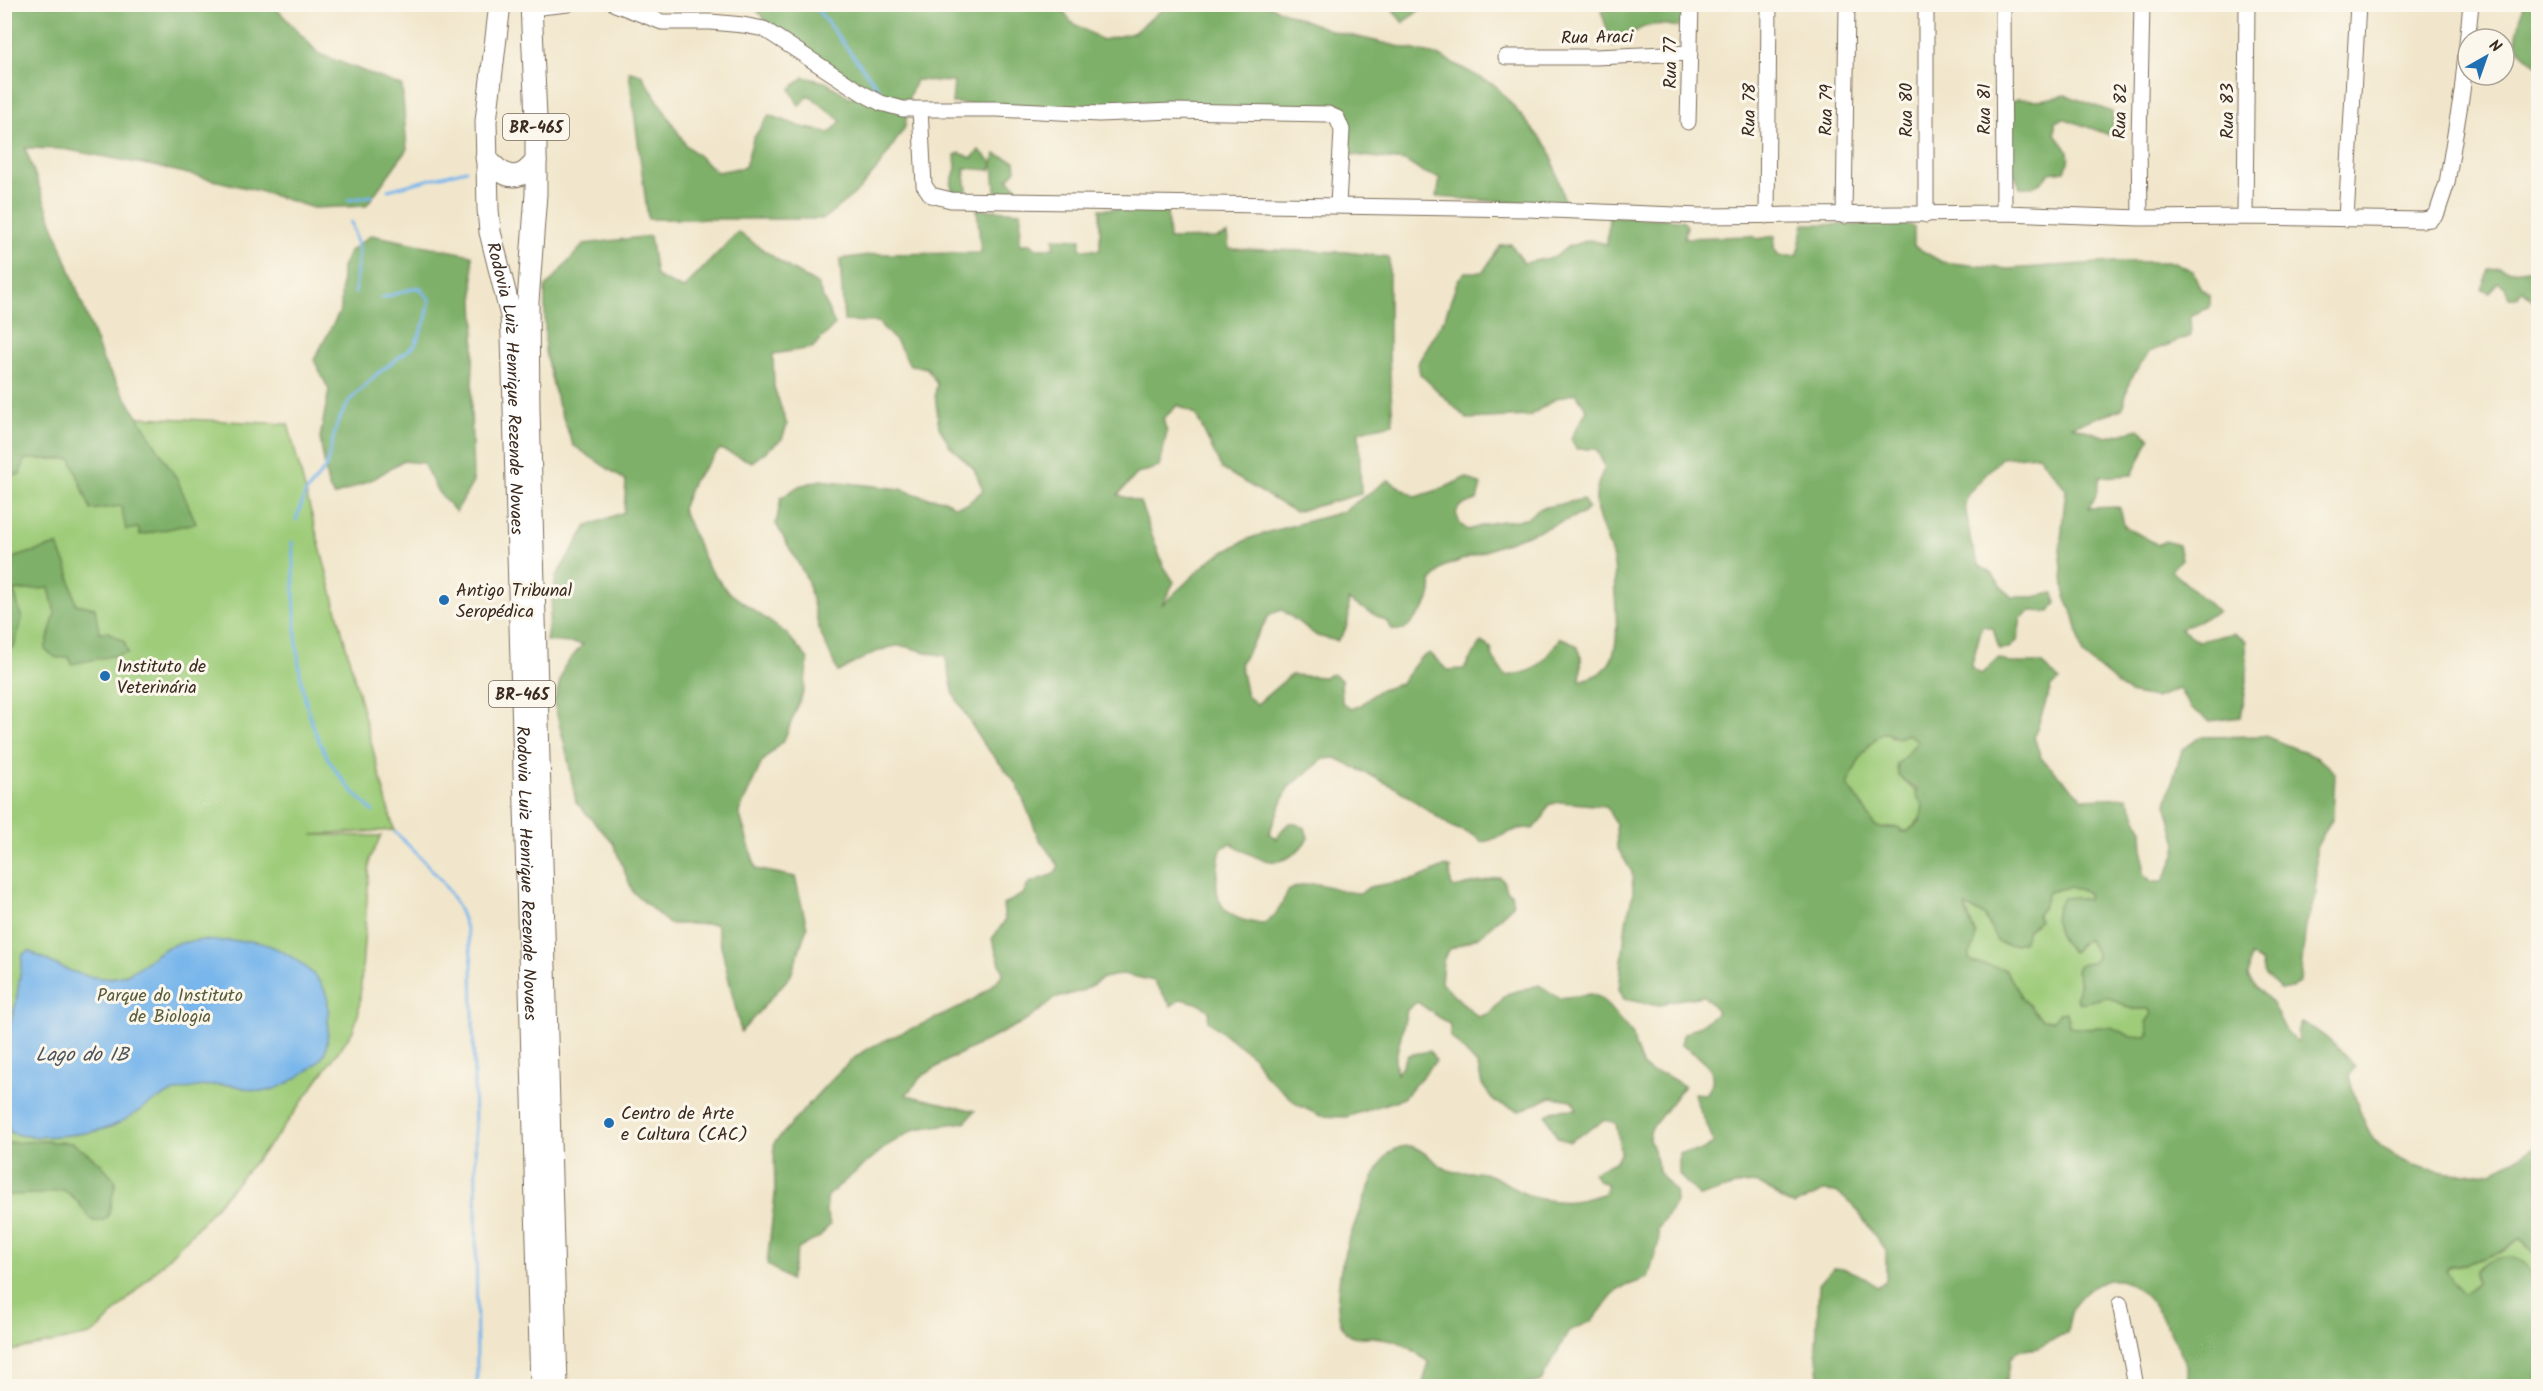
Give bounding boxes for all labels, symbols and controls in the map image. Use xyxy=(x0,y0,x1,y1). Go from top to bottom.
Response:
street label: Rua Araci xyxy=(1561,23,1634,54)
north arrow xyxy=(2456,27,2516,87)
text: N xyxy=(2483,34,2507,59)
street label: Rua 77 xyxy=(1657,37,1686,89)
street label: Rua 78 xyxy=(1736,83,1765,137)
street label: Rua 80 xyxy=(1893,83,1922,137)
street label: Rua 81 xyxy=(1971,83,2000,135)
street label: Rua 82 xyxy=(2106,83,2137,140)
street label: Rua 83 xyxy=(2214,83,2243,139)
street label: Rua 79 xyxy=(1813,84,1842,136)
road number: BR-465 xyxy=(503,114,569,140)
street label: Rodovia Luiz Henrique Rezende Novaes xyxy=(477,239,530,535)
place label: Antigo Tribunal Seropédica xyxy=(456,577,573,627)
marker: Antigo Tribunal Seropédica xyxy=(437,593,451,607)
place label: Instituto de Veterinária xyxy=(117,653,206,703)
marker: Instituto de Veterinária xyxy=(98,669,112,683)
road number: BR-465 xyxy=(489,681,555,707)
street label: Rodovia Luiz Henrique Rezende Novaes xyxy=(507,726,544,1021)
park label: Parque do Instituto de Biologia xyxy=(97,982,243,1032)
water label: Lago do IB xyxy=(36,1040,131,1072)
place label: Centro de Arte e Cultura (CAC) xyxy=(621,1100,748,1150)
marker: Centro de Arte e Cultura (CAC) xyxy=(602,1116,616,1130)

